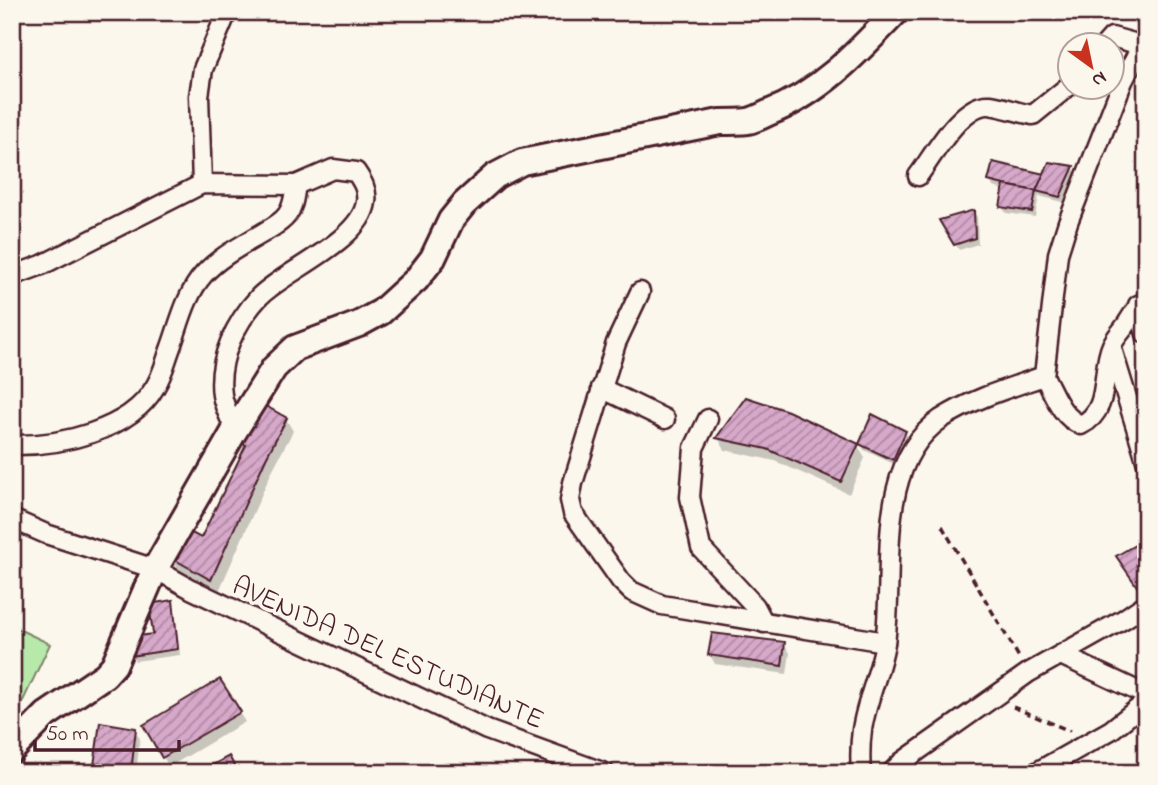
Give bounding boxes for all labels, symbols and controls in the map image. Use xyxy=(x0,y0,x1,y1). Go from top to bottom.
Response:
north arrow xyxy=(1056,32,1126,102)
text: N xyxy=(1086,63,1112,93)
street label: AVENIDA DEL ESTUDIANTE xyxy=(225,567,550,742)
scale bar xyxy=(35,708,178,752)
text: 50 m xyxy=(46,720,89,750)

